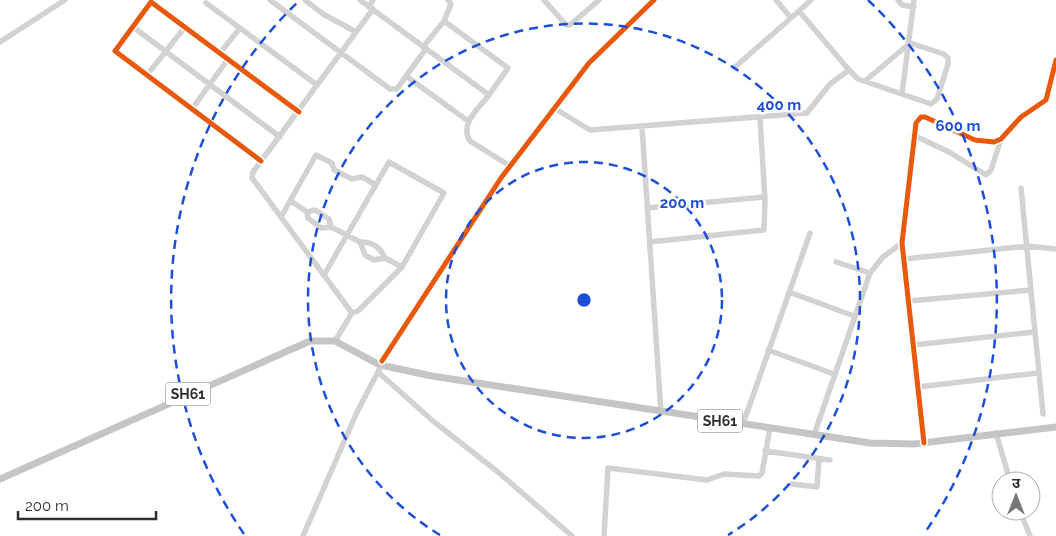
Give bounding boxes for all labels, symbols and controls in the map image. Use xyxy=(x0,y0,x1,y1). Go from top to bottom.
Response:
text: 400 m xyxy=(757,96,801,114)
text: 600 m xyxy=(935,117,981,135)
text: 200 m xyxy=(660,194,704,212)
centre of rings xyxy=(575,291,593,309)
road number: SH61 xyxy=(166,382,210,406)
road number: SH61 xyxy=(698,410,742,432)
north arrow xyxy=(991,471,1041,521)
text: उ xyxy=(1012,475,1021,491)
scale bar xyxy=(18,488,155,520)
text: 200 m xyxy=(25,497,69,515)

